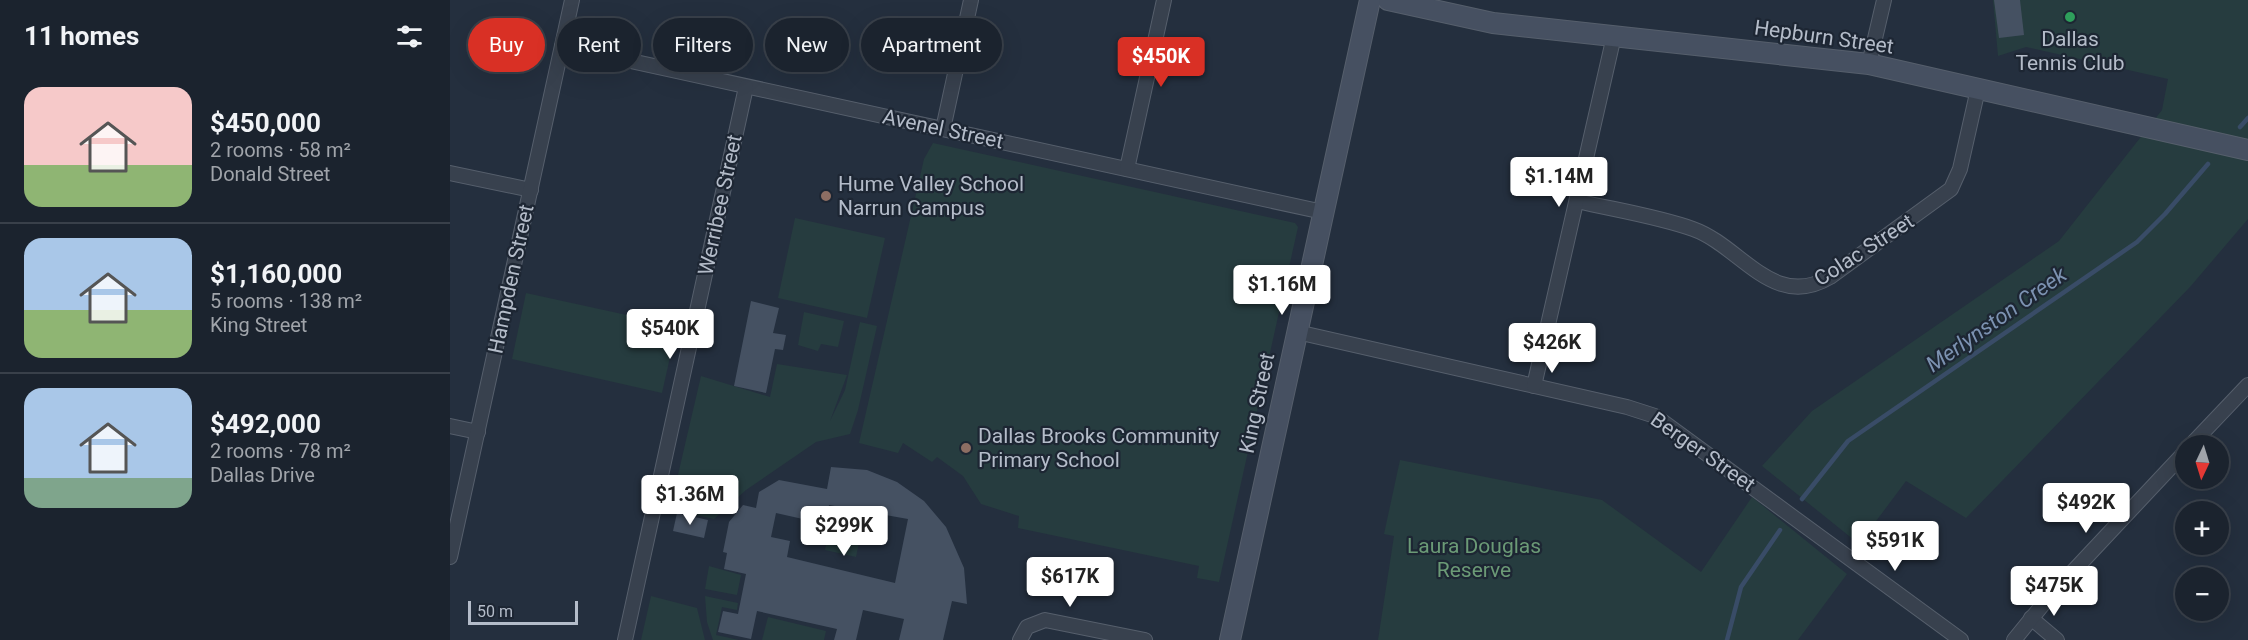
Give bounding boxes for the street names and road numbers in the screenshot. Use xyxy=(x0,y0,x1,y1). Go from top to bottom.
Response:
street label: Hepburn Street xyxy=(1753,15,1895,59)
street label: Avenel Street xyxy=(880,104,1006,154)
street label: Werribee Street xyxy=(693,132,747,278)
street label: Hampden Street xyxy=(483,202,539,356)
street label: Colac Street xyxy=(1810,209,1918,291)
street label: King Street xyxy=(1235,350,1279,456)
street label: Berger Street xyxy=(1646,407,1760,497)

